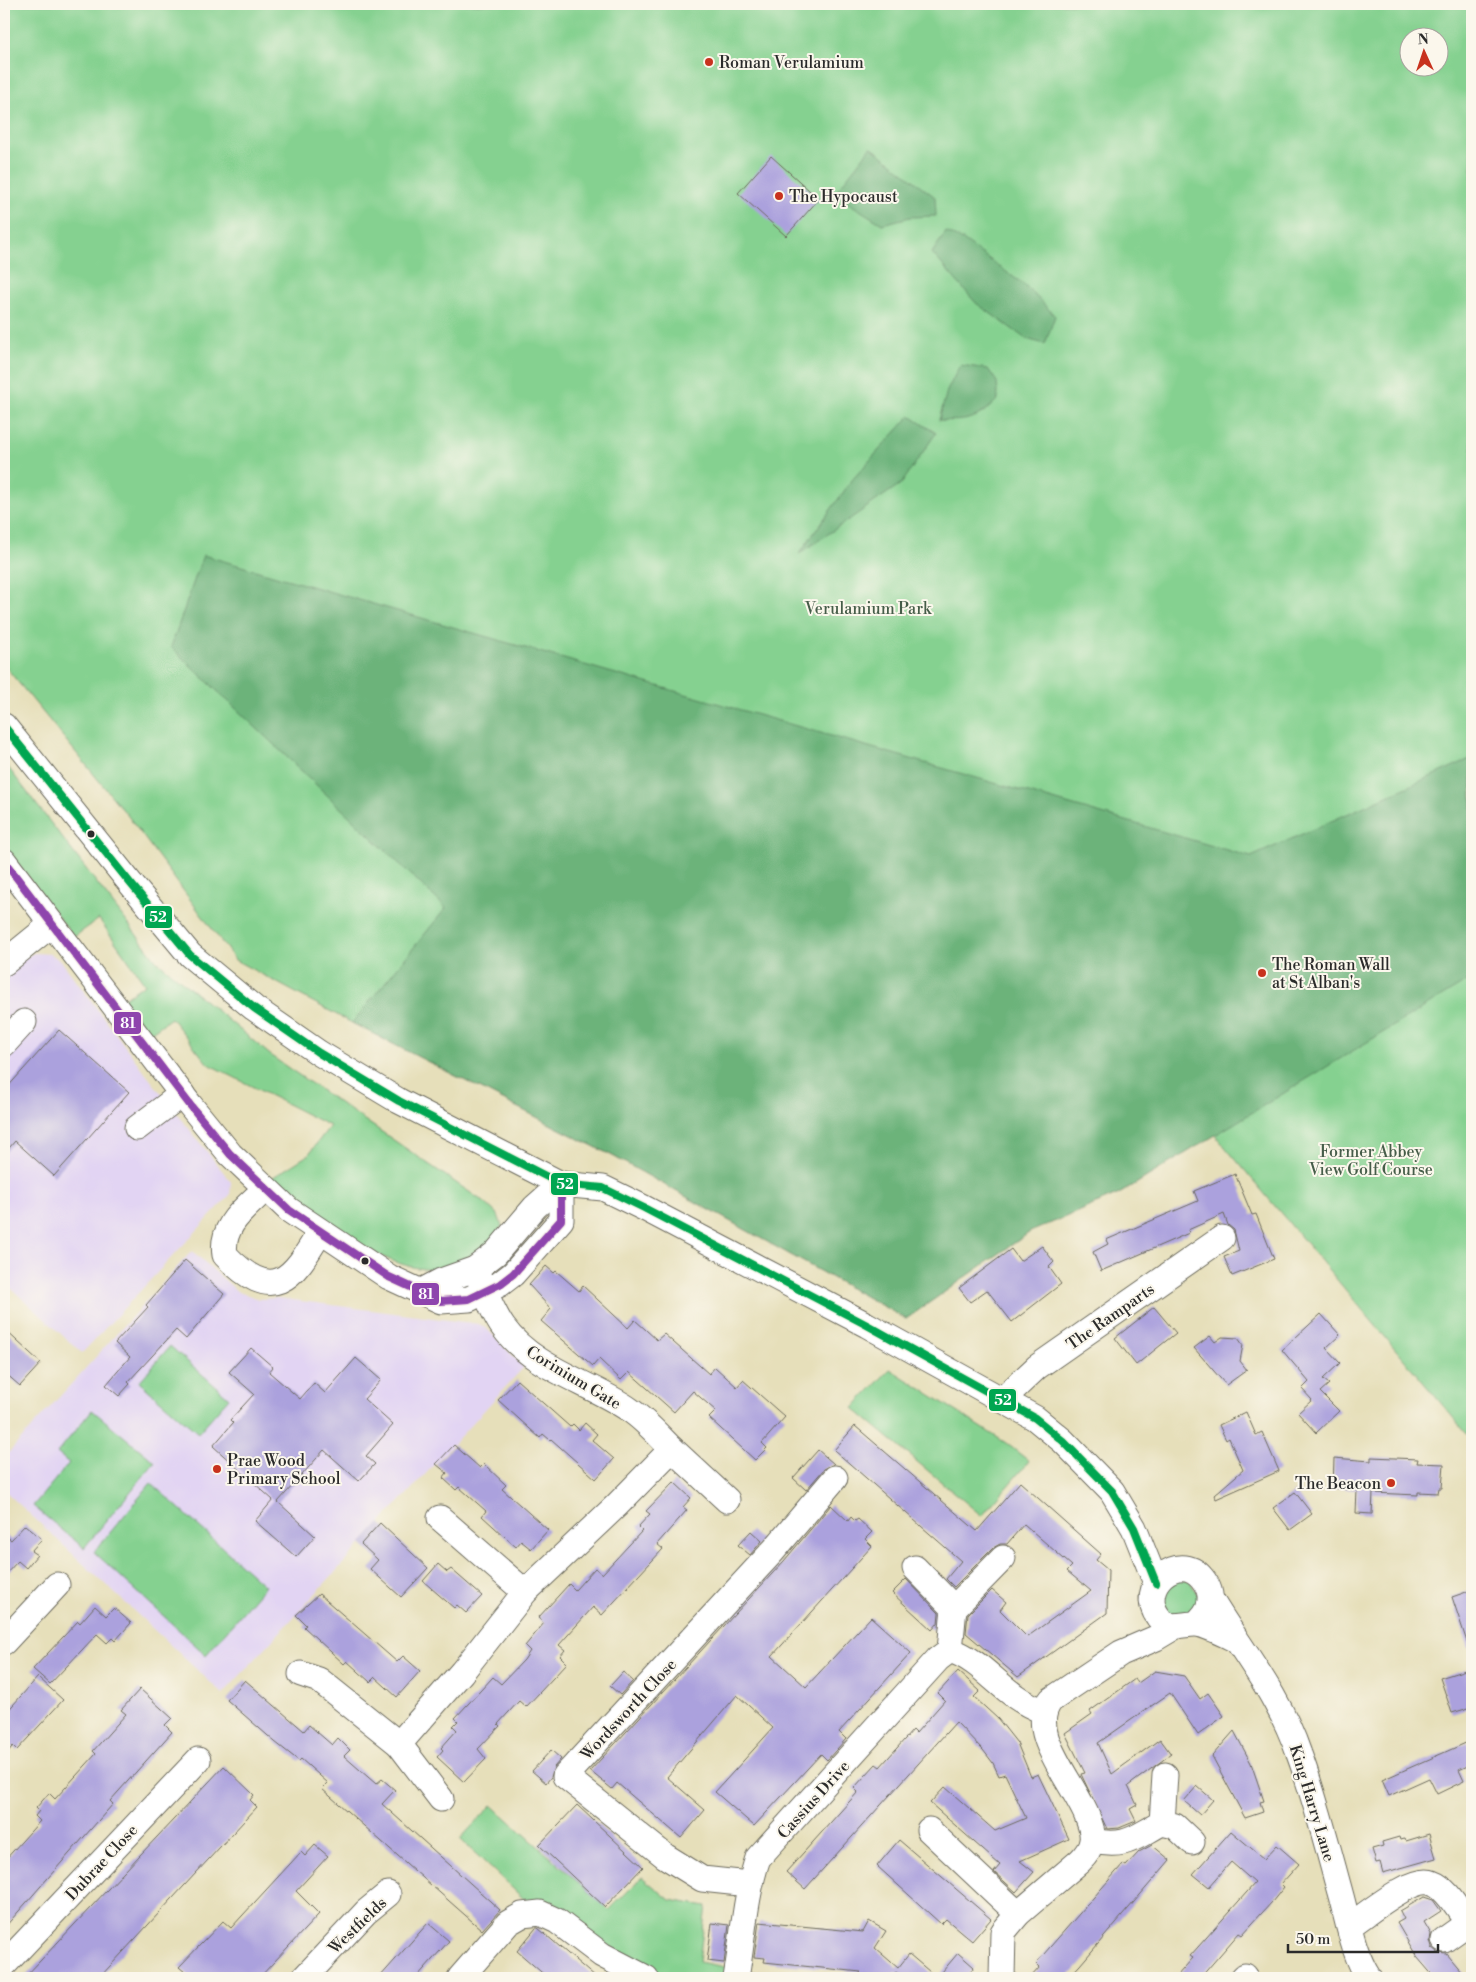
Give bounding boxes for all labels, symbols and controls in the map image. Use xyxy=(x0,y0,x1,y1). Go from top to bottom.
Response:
north arrow xyxy=(1398,28,1448,78)
text: N xyxy=(1417,31,1429,49)
place label: Roman Verulamium xyxy=(719,53,864,73)
marker: Roman Verulamium xyxy=(703,56,715,68)
place label: The Hypocaust xyxy=(789,187,898,207)
marker: The Hypocaust xyxy=(773,190,785,202)
park label: Verulamium Park xyxy=(804,599,933,619)
unlabelled marker xyxy=(86,829,96,839)
line badge: 52 xyxy=(144,905,173,929)
text: 52 xyxy=(149,909,167,927)
place label: The Roman Wall at St Alban's xyxy=(1272,955,1390,993)
marker: The Roman Wall at St Alban's xyxy=(1256,967,1268,979)
line badge: 81 xyxy=(113,1011,142,1035)
text: 81 xyxy=(120,1015,136,1033)
park label: Former Abbey View Golf Course xyxy=(1308,1142,1433,1180)
line badge: 52 xyxy=(550,1172,579,1196)
text: 52 xyxy=(556,1176,574,1194)
unlabelled marker xyxy=(360,1256,370,1266)
street label: The Ramparts xyxy=(1063,1279,1158,1354)
line badge: 81 xyxy=(411,1282,440,1306)
text: 81 xyxy=(418,1286,434,1304)
street label: Corinium Gate xyxy=(522,1342,625,1414)
line badge: 52 xyxy=(988,1388,1017,1412)
text: 52 xyxy=(994,1392,1012,1410)
place label: Prae Wood Primary School xyxy=(227,1451,341,1489)
marker: Prae Wood Primary School xyxy=(211,1463,223,1475)
place label: The Beacon xyxy=(1295,1474,1381,1494)
marker: The Beacon xyxy=(1385,1477,1397,1489)
street label: Wordsworth Close xyxy=(576,1655,681,1765)
street label: King Harry Lane xyxy=(1285,1742,1339,1864)
street label: Cassius Drive xyxy=(773,1756,854,1843)
street label: Dubrae Close xyxy=(61,1820,142,1905)
street label: Westfields xyxy=(324,1893,391,1959)
scale bar xyxy=(1288,1922,1438,1954)
text: 50 m xyxy=(1296,1930,1330,1949)

